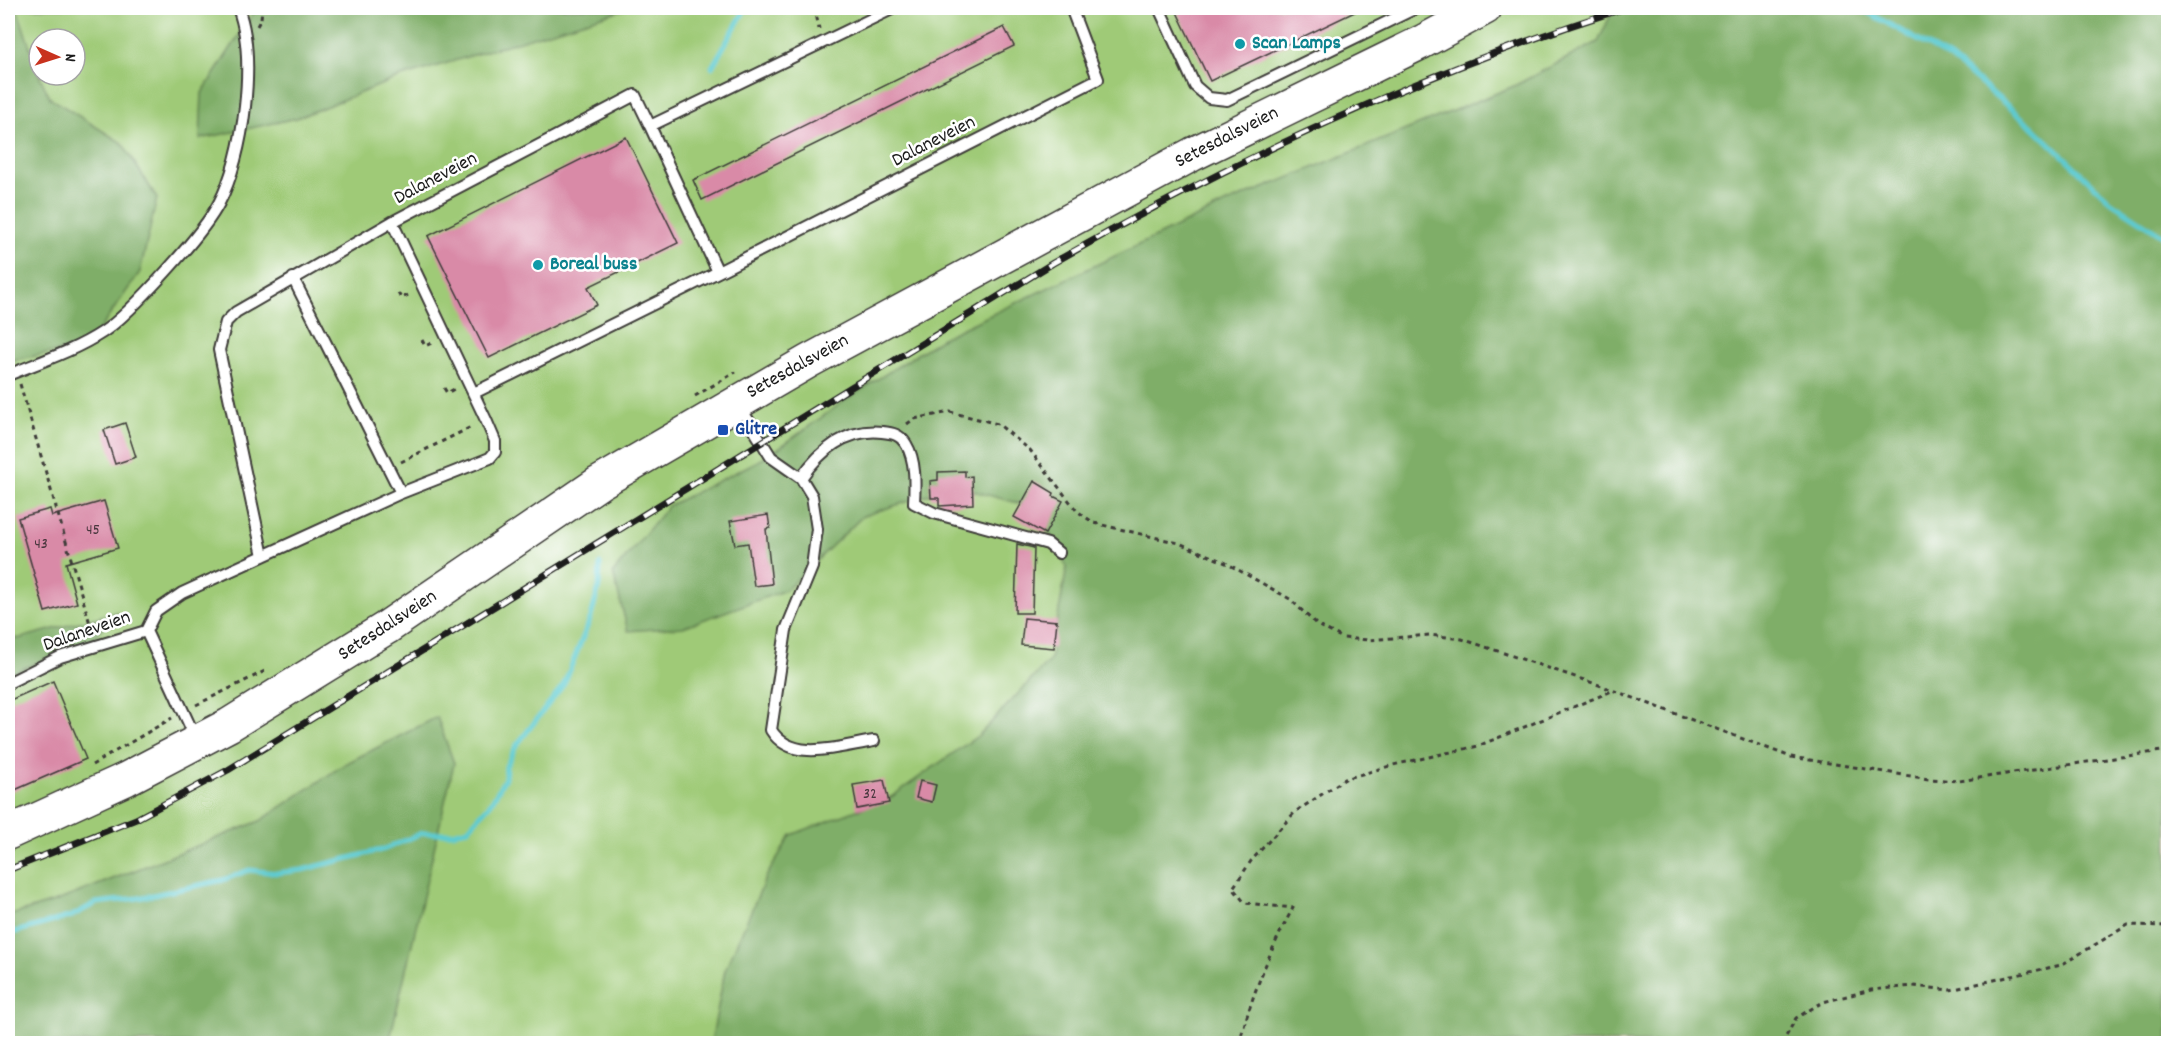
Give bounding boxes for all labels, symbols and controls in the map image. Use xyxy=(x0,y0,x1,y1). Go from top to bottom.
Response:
north arrow xyxy=(27,27,87,87)
place label: Scan Lamps xyxy=(1252,30,1341,58)
marker: Scan Lamps xyxy=(1233,37,1247,51)
text: N xyxy=(58,53,81,62)
street label: Setesdalsveien xyxy=(1170,100,1284,176)
street label: Dalaneveien xyxy=(887,109,981,175)
street label: Dalaneveien xyxy=(389,145,483,213)
place label: Boreal buss xyxy=(550,251,637,279)
marker: Boreal buss xyxy=(531,258,545,272)
street label: Setesdalsveien xyxy=(742,327,854,407)
place label: Glitre xyxy=(735,416,777,444)
marker: Glitre xyxy=(716,423,730,437)
house number: 45 xyxy=(86,519,100,542)
house number: 43 xyxy=(34,533,48,556)
street label: Setesdalsveien xyxy=(333,583,443,669)
street label: Dalaneveien xyxy=(40,604,134,660)
house number: 32 xyxy=(863,783,877,806)

